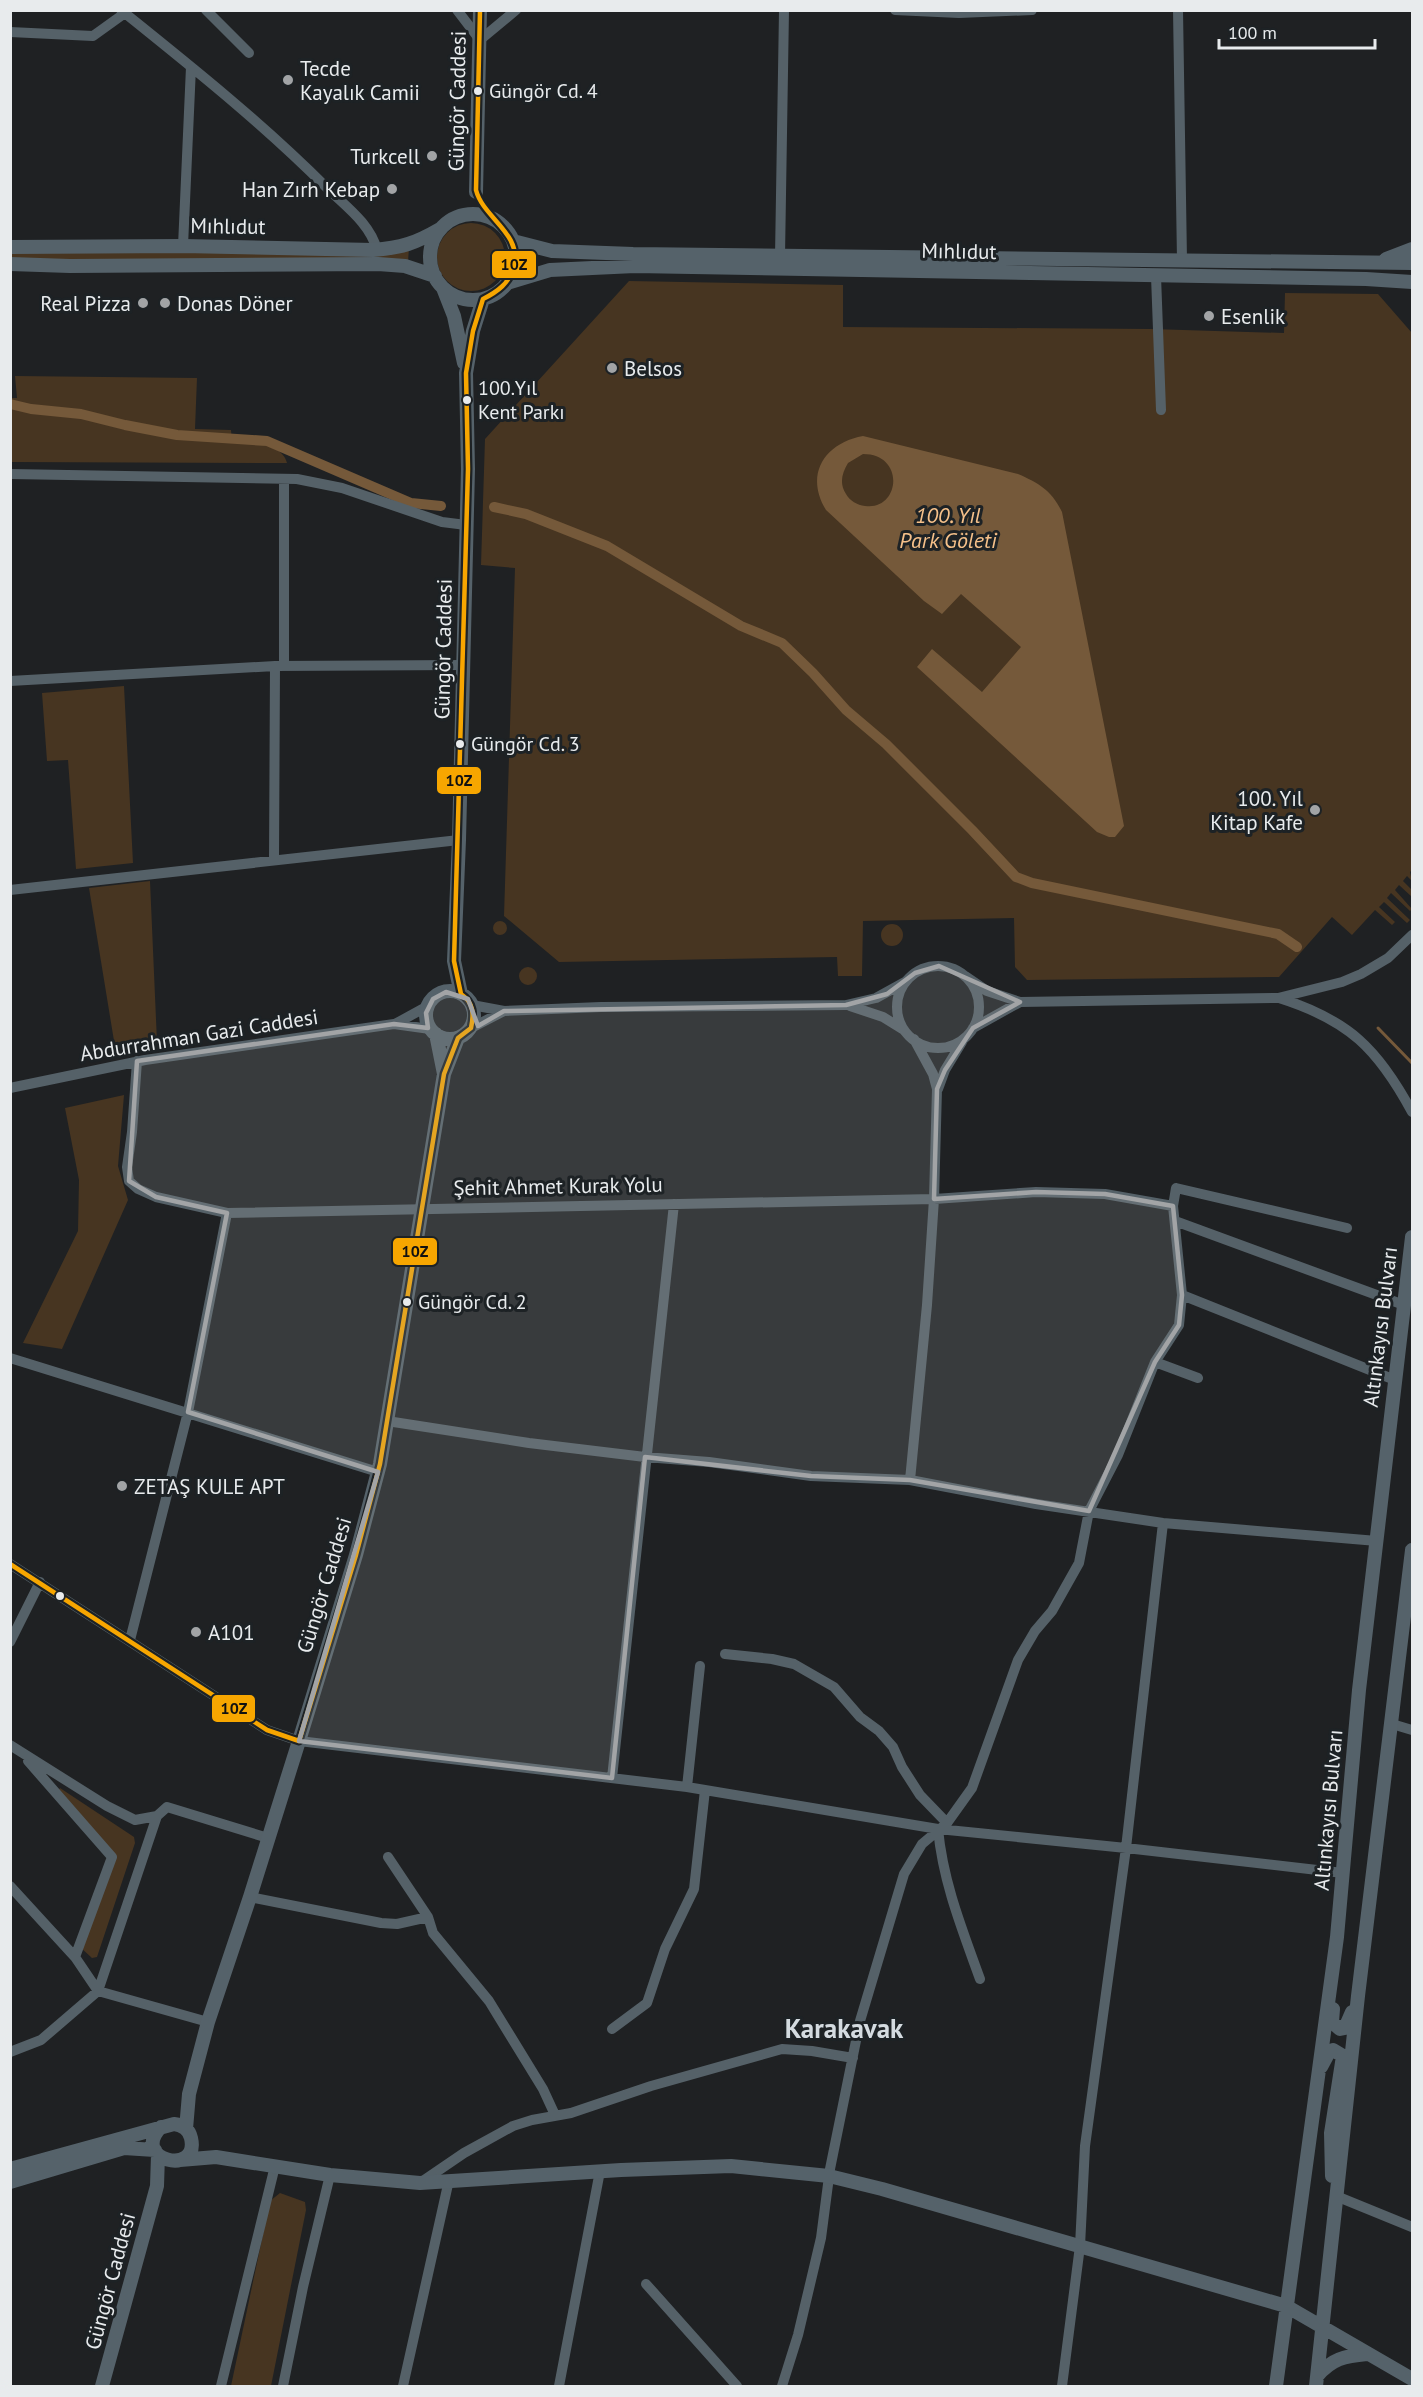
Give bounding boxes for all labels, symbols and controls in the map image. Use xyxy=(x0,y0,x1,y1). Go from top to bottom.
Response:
scale bar xyxy=(1219,12,1375,50)
text: 100 m xyxy=(1228,21,1277,44)
street label: Güngör Caddesi xyxy=(442,30,472,172)
place label: Tecde Kayalık Camii xyxy=(300,55,420,106)
marker: Tecde Kayalık Camii xyxy=(281,73,295,87)
place label: Güngör Cd. 4 xyxy=(489,78,598,104)
marker: Güngör Cd. 4 xyxy=(472,85,484,97)
place label: Turkcell xyxy=(350,143,420,170)
marker: Turkcell xyxy=(425,149,439,163)
place label: Han Zırh Kebap xyxy=(242,176,380,203)
marker: Han Zırh Kebap xyxy=(385,182,399,196)
street label: Mıhlıdut xyxy=(190,212,266,240)
street label: Mıhlıdut xyxy=(921,237,997,265)
line badge: 10Z xyxy=(491,250,537,279)
text: 10Z xyxy=(501,254,528,274)
place label: Real Pizza xyxy=(40,290,131,317)
place label: Donas Döner xyxy=(177,290,293,317)
marker: Real Pizza xyxy=(136,296,150,310)
marker: Donas Döner xyxy=(158,296,172,310)
place label: Esenlik xyxy=(1221,303,1285,330)
marker: Esenlik xyxy=(1202,309,1216,323)
place label: Belsos xyxy=(624,355,682,382)
marker: Belsos xyxy=(605,361,619,375)
place label: 100.Yıl Kent Parkı xyxy=(478,375,565,425)
marker: 100.Yıl Kent Parkı xyxy=(461,394,473,406)
water label: 100. Yıl Park Göleti xyxy=(899,501,998,554)
street label: Güngör Caddesi xyxy=(428,578,458,720)
place label: Güngör Cd. 3 xyxy=(471,731,580,757)
marker: Güngör Cd. 3 xyxy=(454,738,466,750)
line badge: 10Z xyxy=(436,766,482,795)
text: 10Z xyxy=(446,770,473,790)
place label: 100. Yıl Kitap Kafe xyxy=(1210,785,1303,836)
marker: 100. Yıl Kitap Kafe xyxy=(1308,803,1322,817)
street label: Abdurrahman Gazi Caddesi xyxy=(78,1003,320,1067)
street label: Şehit Ahmet Kurak Yolu xyxy=(453,1171,663,1201)
line badge: 10Z xyxy=(392,1237,438,1266)
text: 10Z xyxy=(402,1241,429,1261)
street label: Altınkayısı Bulvarı xyxy=(1357,1245,1403,1409)
place label: Güngör Cd. 2 xyxy=(418,1289,527,1315)
marker: Güngör Cd. 2 xyxy=(401,1296,413,1308)
place label: ZETAŞ KULE APT xyxy=(134,1473,285,1500)
marker: ZETAŞ KULE APT xyxy=(115,1479,129,1493)
street label: Güngör Caddesi xyxy=(291,1514,357,1656)
unlabelled marker xyxy=(54,1590,66,1602)
place label: A101 xyxy=(208,1619,255,1646)
marker: A101 xyxy=(189,1625,203,1639)
line badge: 10Z xyxy=(211,1694,256,1723)
text: 10Z xyxy=(221,1698,248,1718)
street label: Altınkayısı Bulvarı xyxy=(1308,1728,1348,1892)
district label: Karakavak xyxy=(785,2011,904,2045)
street label: Güngör Caddesi xyxy=(79,2210,141,2352)

